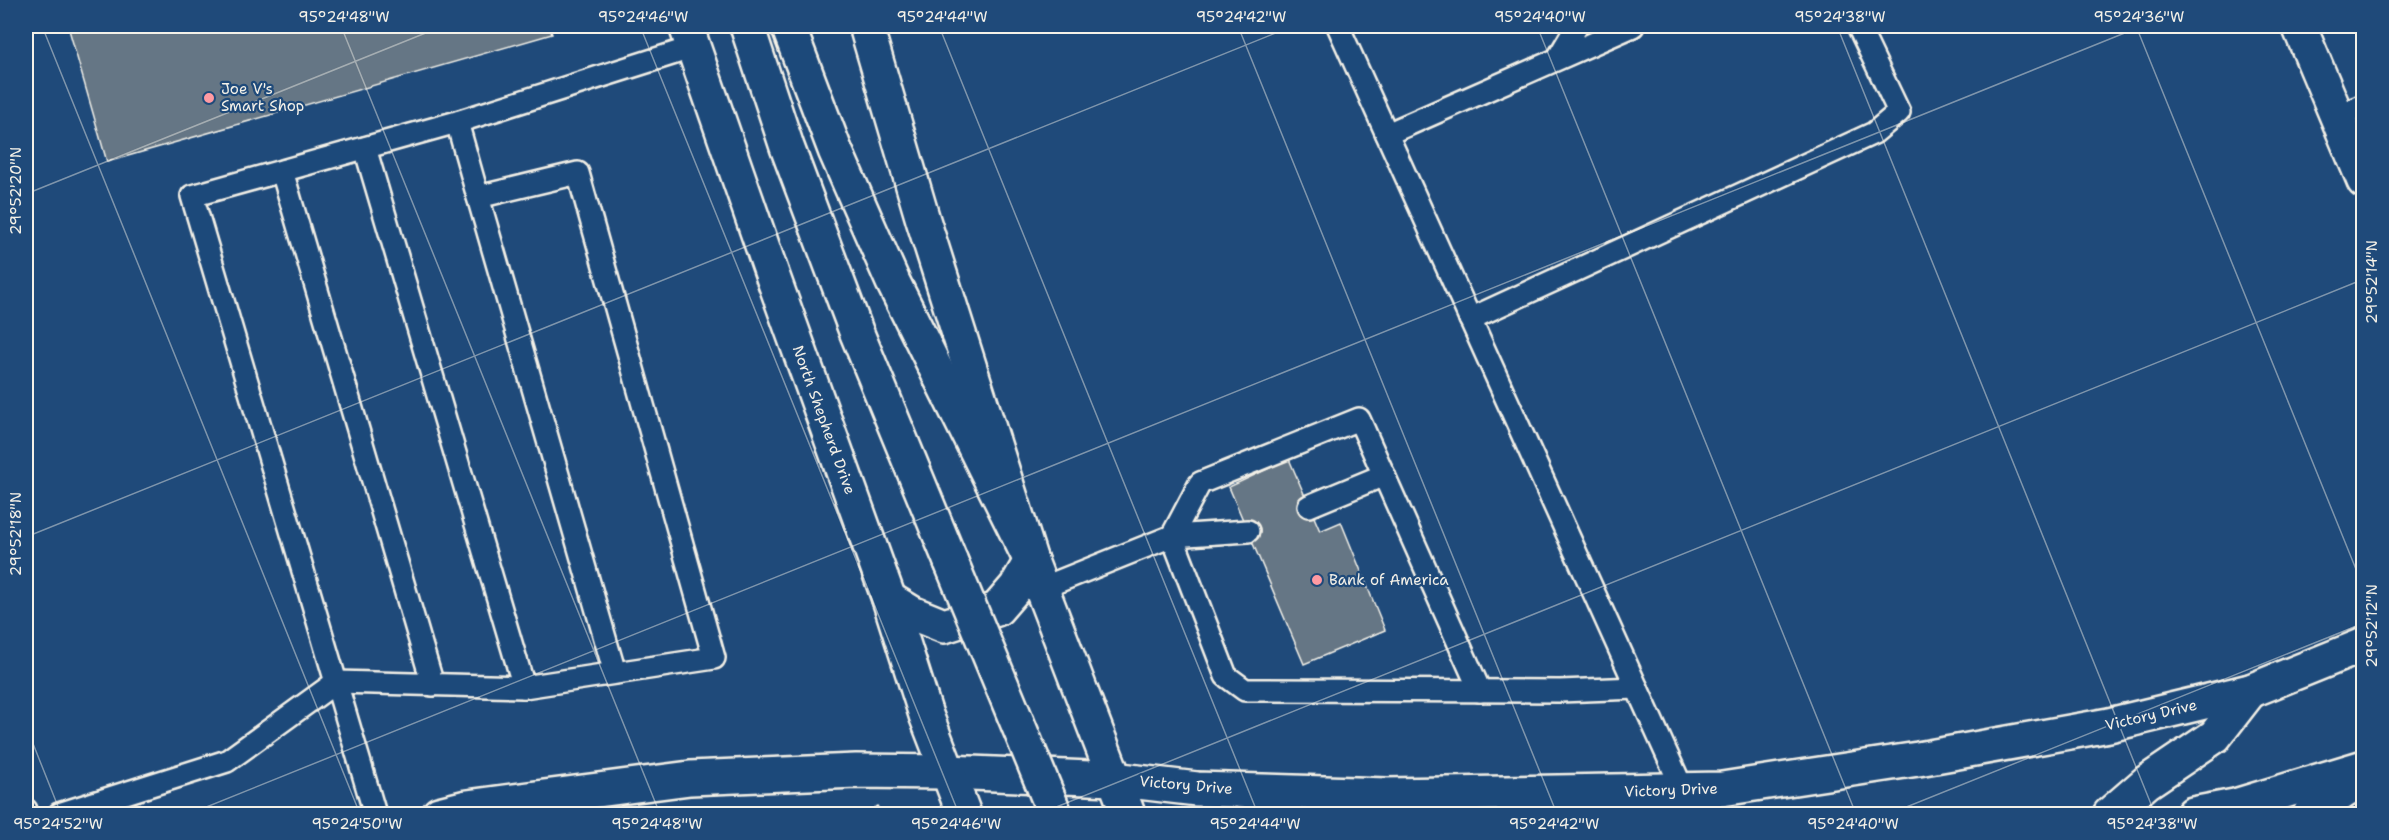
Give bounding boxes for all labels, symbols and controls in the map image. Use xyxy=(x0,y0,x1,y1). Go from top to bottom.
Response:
text: 95°24'48"W xyxy=(298,7,390,27)
text: 95°24'46"W xyxy=(598,7,688,27)
text: 95°24'44"W xyxy=(896,7,988,27)
text: 95°24'42"W xyxy=(1196,7,1286,27)
text: 95°24'40"W xyxy=(1494,7,1586,27)
text: 95°24'38"W xyxy=(1794,7,1886,27)
text: 95°24'36"W xyxy=(2094,7,2184,27)
place label: Joe V's Smart Shop xyxy=(221,79,304,116)
marker: Joe V's Smart Shop xyxy=(202,91,216,105)
text: 29°52'20"N xyxy=(6,147,26,235)
text: 29°52'14"N xyxy=(2362,240,2382,324)
street label: North Shepherd Drive xyxy=(788,343,860,497)
text: 29°52'18"N xyxy=(6,492,26,576)
place label: Bank of America xyxy=(1329,570,1449,590)
marker: Bank of America xyxy=(1310,573,1324,587)
text: 29°52'12"N xyxy=(2362,584,2382,668)
street label: Victory Drive xyxy=(2103,695,2199,735)
street label: Victory Drive xyxy=(1139,771,1233,799)
street label: Victory Drive xyxy=(1624,778,1718,802)
text: 95°24'52"W xyxy=(13,814,103,834)
text: 95°24'50"W xyxy=(311,814,403,834)
text: 95°24'48"W xyxy=(611,814,703,834)
text: 95°24'46"W xyxy=(911,814,1001,834)
text: 95°24'44"W xyxy=(1209,814,1301,834)
text: 95°24'42"W xyxy=(1509,814,1599,834)
text: 95°24'40"W xyxy=(1807,814,1899,834)
text: 95°24'38"W xyxy=(2106,814,2198,834)

